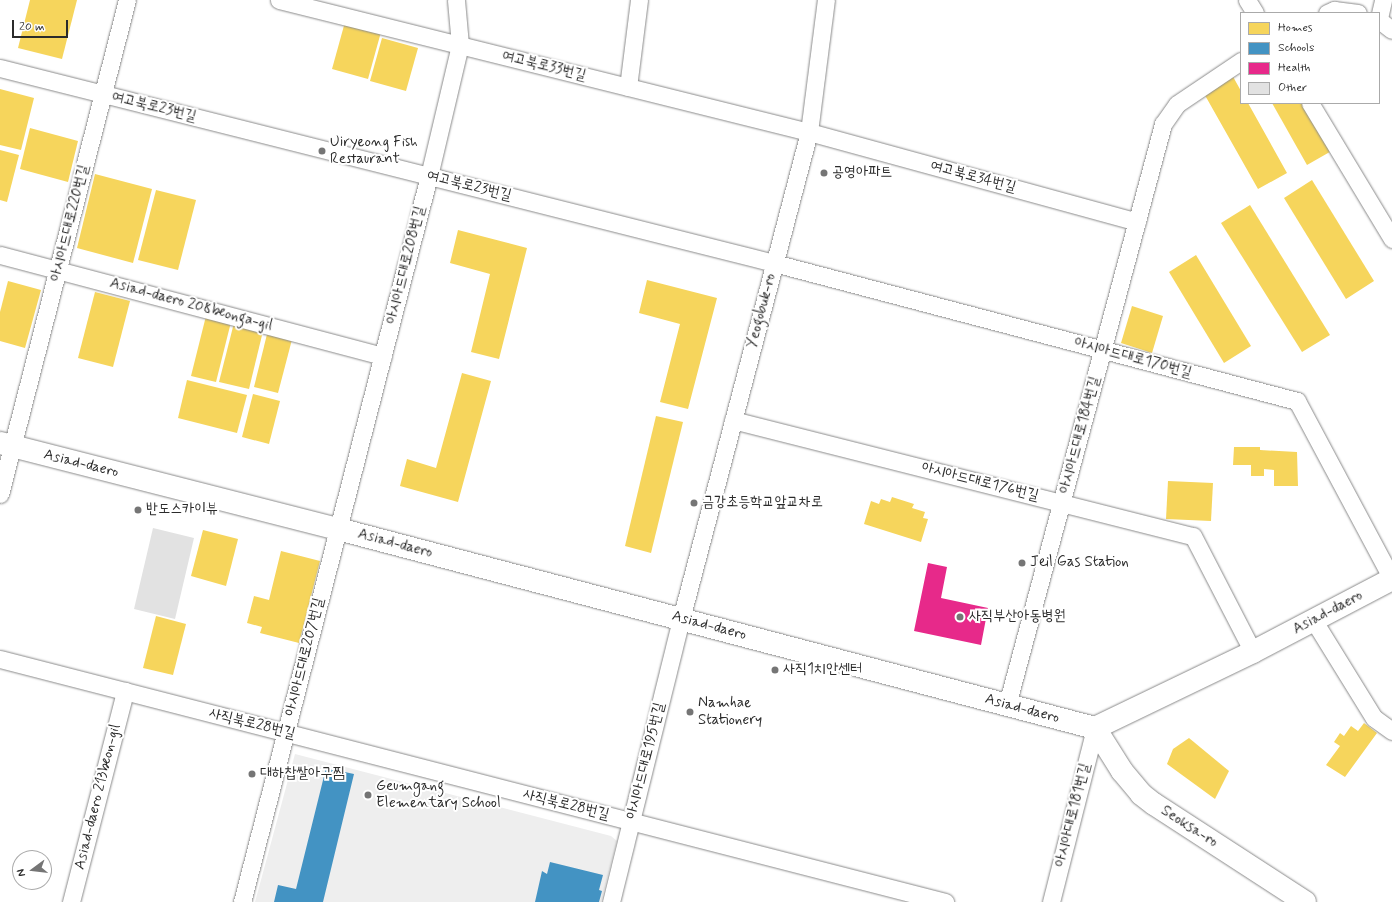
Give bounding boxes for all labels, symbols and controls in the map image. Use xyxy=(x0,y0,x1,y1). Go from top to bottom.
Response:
scale bar xyxy=(14,12,70,38)
legend xyxy=(1240,12,1380,104)
text: 20 m xyxy=(19,19,45,35)
text: Homes xyxy=(1278,20,1313,36)
text: Schools xyxy=(1278,40,1314,56)
street label: 여고북로33번길 xyxy=(500,47,588,85)
text: Health xyxy=(1278,60,1310,76)
text: Other xyxy=(1278,80,1307,96)
street label: 여고북로23번길 xyxy=(110,88,198,126)
place label: Uiryeong Fish Restaurant xyxy=(330,133,417,168)
marker: Uiryeong Fish Restaurant xyxy=(317,146,327,156)
street label: 여고북로34번길 xyxy=(928,157,1018,197)
street label: 아시아드대로220번길 xyxy=(47,163,93,283)
place label: 공영아파트 xyxy=(832,164,892,182)
street label: 여고북로23번길 xyxy=(425,167,513,205)
marker: 공영아파트 xyxy=(819,168,829,178)
street label: 아시아드대로208번길 xyxy=(383,204,429,326)
street label: Yeogobuk-ro xyxy=(743,272,781,350)
street label: Asiad-daero 208beonga-gil xyxy=(108,275,274,335)
street label: 아시아드대로170번길 xyxy=(1072,334,1194,382)
street label: 아시아드대로184번길 xyxy=(1056,374,1104,496)
street label: Asiad-daero xyxy=(42,446,120,482)
street label: 아시아드대로176번길 xyxy=(920,459,1040,505)
place label: 금강초등학교앞교차로 xyxy=(702,494,823,512)
marker: 금강초등학교앞교차로 xyxy=(689,498,699,508)
place label: 반도스카이뷰 xyxy=(146,501,218,519)
marker: 반도스카이뷰 xyxy=(133,505,143,515)
street label: Asiad-daero xyxy=(356,525,434,563)
place label: Jeil Gas Station xyxy=(1030,554,1129,572)
marker: Jeil Gas Station xyxy=(1017,558,1027,568)
street label: Asiad-daero xyxy=(1290,587,1366,639)
street label: 아시아드대로207번길 xyxy=(282,596,328,718)
street label: Asiad-daero xyxy=(670,607,748,645)
place label: 사직부산아동병원 xyxy=(969,608,1066,626)
marker: 사직부산아동병원 xyxy=(954,611,966,623)
place label: 사직1치안센터 xyxy=(783,661,862,679)
marker: 사직1치안센터 xyxy=(770,665,780,675)
street label: Asiad-daero xyxy=(983,690,1061,728)
place label: Namhae Stationery xyxy=(698,694,762,729)
street label: 아시아드대로195번길 xyxy=(623,701,669,821)
street label: 사직북로28번길 xyxy=(207,705,297,743)
marker: Namhae Stationery xyxy=(685,707,695,717)
street label: Asiad-daero 213beon-gil xyxy=(71,722,125,872)
street label: 아시아대로181번길 xyxy=(1051,761,1095,869)
place label: 대하찹쌀아구찜 xyxy=(260,765,344,783)
marker: 대하찹쌀아구찜 xyxy=(247,769,257,779)
place label: Geumgang Elementary School xyxy=(376,777,501,812)
street label: 사직북로28번길 xyxy=(521,786,611,824)
marker: Geumgang Elementary School xyxy=(363,790,373,800)
street label: Seoksa-ro xyxy=(1157,802,1221,852)
north arrow xyxy=(12,850,52,890)
text: N xyxy=(14,868,29,878)

